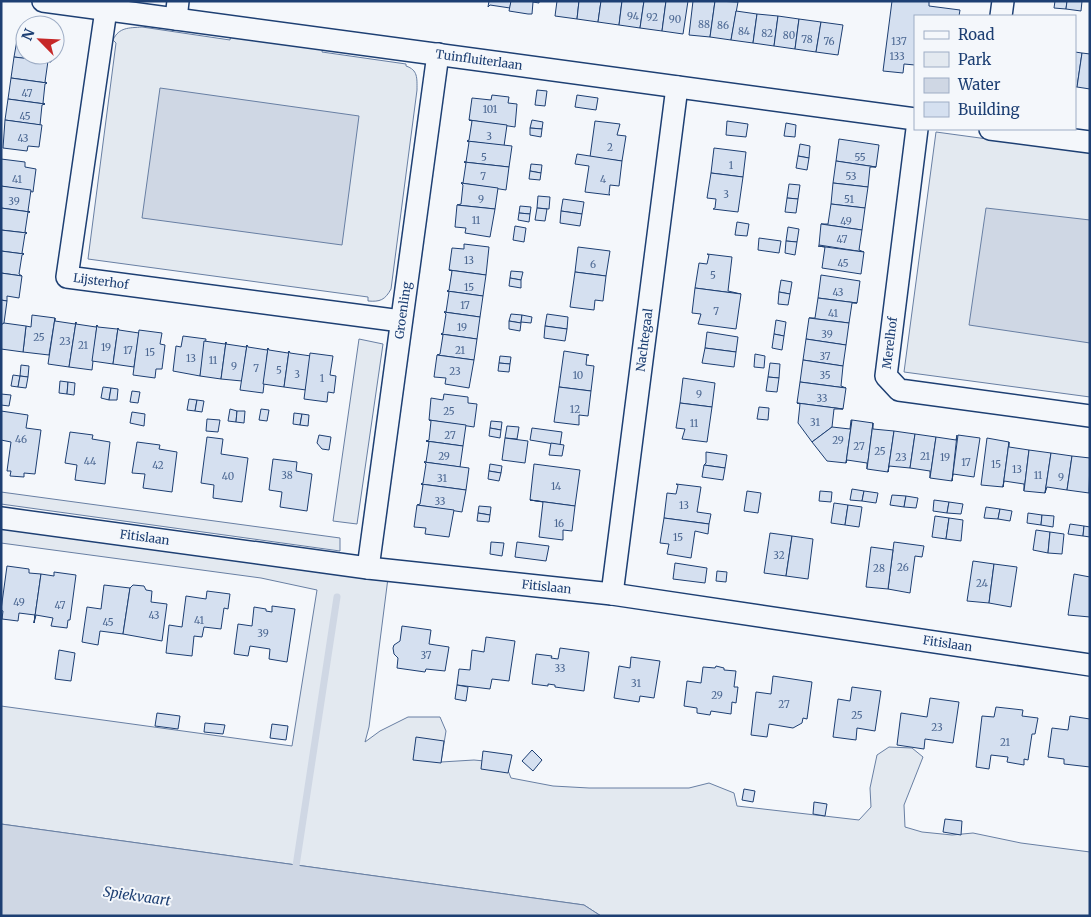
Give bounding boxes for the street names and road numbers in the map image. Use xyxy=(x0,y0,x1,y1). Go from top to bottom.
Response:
street label: Tuinfluiterlaan xyxy=(435,46,524,73)
street label: Lijsterhof xyxy=(72,270,130,292)
street label: Groenling xyxy=(391,280,414,340)
street label: Nachtegaal xyxy=(633,307,656,373)
street label: Merelhof xyxy=(879,316,900,370)
street label: Fitislaan xyxy=(119,526,171,548)
street label: Fitislaan xyxy=(521,576,572,597)
street label: Fitislaan xyxy=(922,632,973,654)

